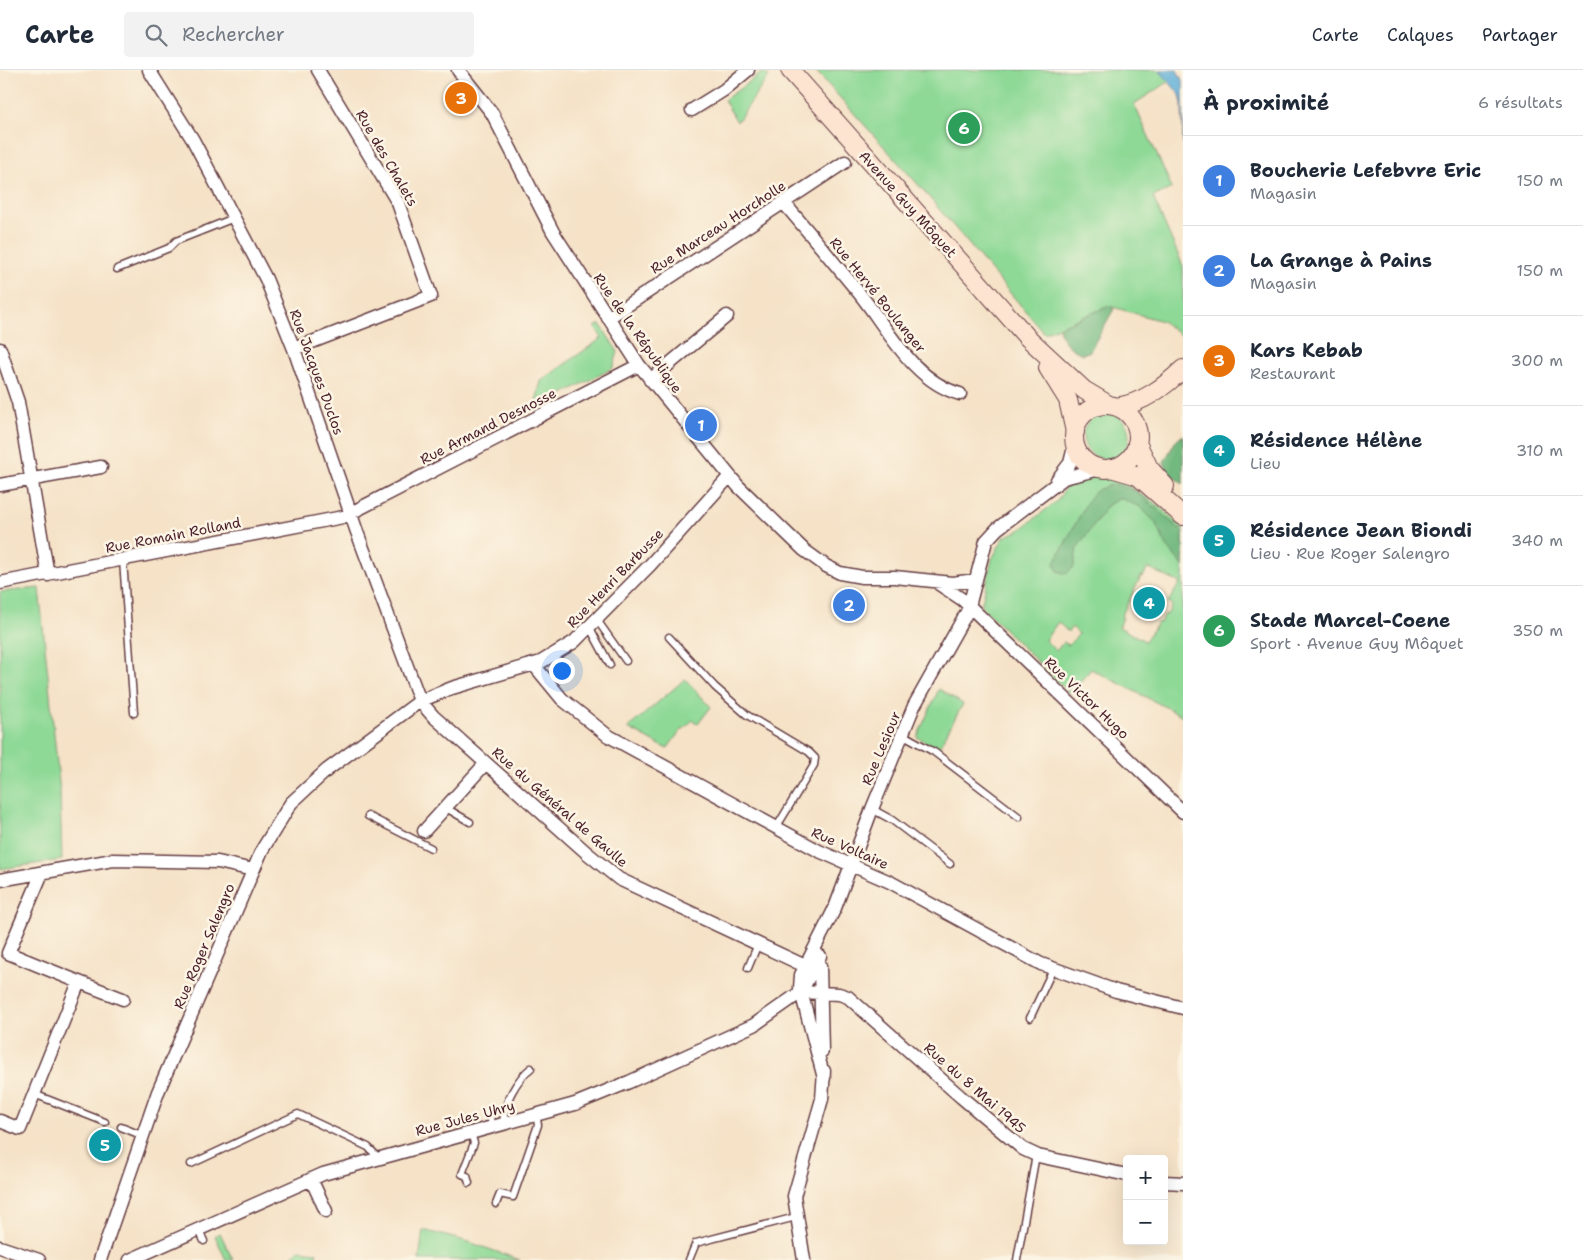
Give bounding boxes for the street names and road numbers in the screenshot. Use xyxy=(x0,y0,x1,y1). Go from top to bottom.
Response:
street label: Rue des Chalets xyxy=(352,106,422,210)
street label: Avenue Guy Môquet xyxy=(855,147,961,261)
street label: Rue Marceau Horcholle xyxy=(647,176,789,278)
street label: Rue Hervé Boulanger xyxy=(826,234,930,357)
street label: Rue de la République xyxy=(590,270,686,397)
street label: Rue Jacques Duclos xyxy=(286,307,348,437)
street label: Rue Armand Desnosse xyxy=(417,384,559,468)
street label: Rue Romain Rolland xyxy=(104,513,242,557)
street label: Rue Henri Barbusse xyxy=(563,524,667,632)
street label: Rue Victor Hugo xyxy=(1041,653,1133,743)
street label: Rue Lesiour xyxy=(857,708,905,788)
street label: Rue du Général de Gaulle xyxy=(488,743,632,871)
street label: Rue Voltaire xyxy=(809,823,892,873)
street label: Rue Roger Salengro xyxy=(169,881,239,1011)
street label: Rue du 8 Mai 1945 xyxy=(920,1039,1030,1137)
street label: Rue Jules Uhry xyxy=(413,1096,517,1140)

